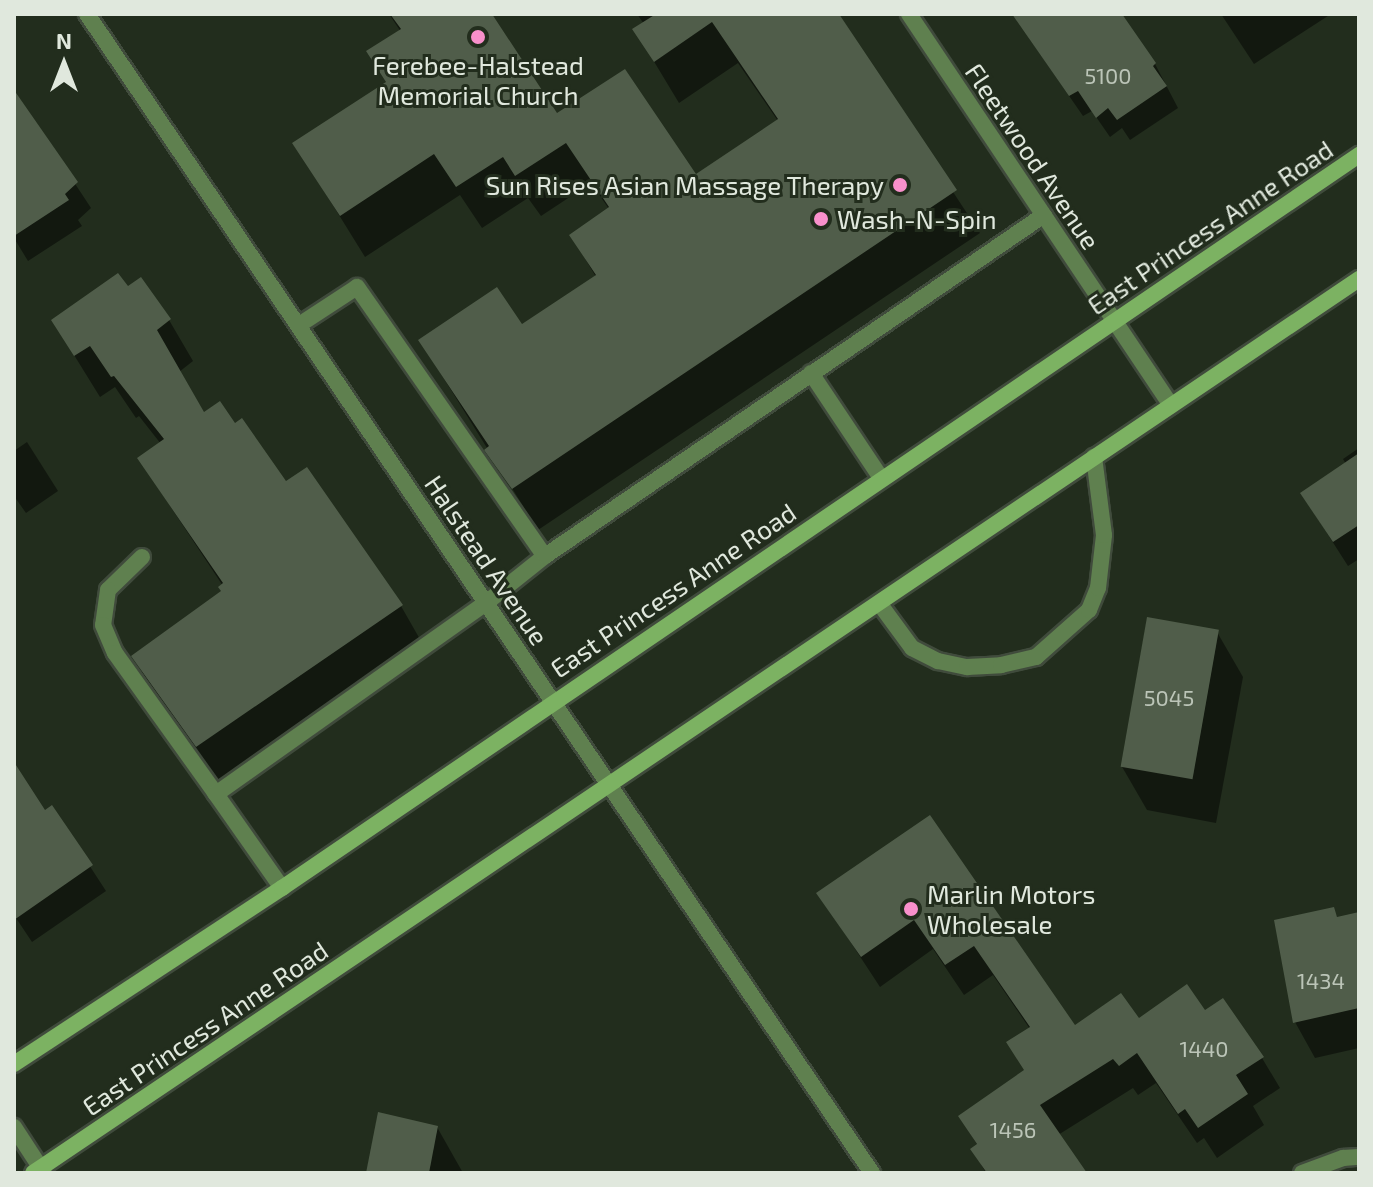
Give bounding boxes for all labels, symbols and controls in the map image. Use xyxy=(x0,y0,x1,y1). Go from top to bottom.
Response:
north arrow xyxy=(24,24,104,104)
text: N xyxy=(56,27,72,53)
marker: Ferebee-Halstead Memorial Church xyxy=(469,28,487,46)
place label: Ferebee-Halstead Memorial Church xyxy=(372,49,584,110)
street label: Fleetwood Avenue xyxy=(959,57,1107,255)
house number: 5100 xyxy=(1084,63,1132,89)
street label: East Princess Anne Road xyxy=(1081,133,1339,321)
place label: Sun Rises Asian Massage Therapy xyxy=(484,169,884,201)
marker: Sun Rises Asian Massage Therapy xyxy=(891,176,909,194)
place label: Wash-N-Spin xyxy=(837,203,997,235)
marker: Wash-N-Spin xyxy=(812,210,830,228)
street label: Halstead Avenue xyxy=(419,469,555,651)
street label: East Princess Anne Road xyxy=(544,496,802,684)
house number: 5045 xyxy=(1144,685,1194,711)
place label: Marlin Motors Wholesale xyxy=(927,878,1095,940)
marker: Marlin Motors Wholesale xyxy=(902,900,920,918)
street label: East Princess Anne Road xyxy=(76,934,334,1122)
house number: 1434 xyxy=(1297,968,1345,994)
house number: 1440 xyxy=(1179,1036,1229,1062)
house number: 1456 xyxy=(990,1117,1036,1143)

